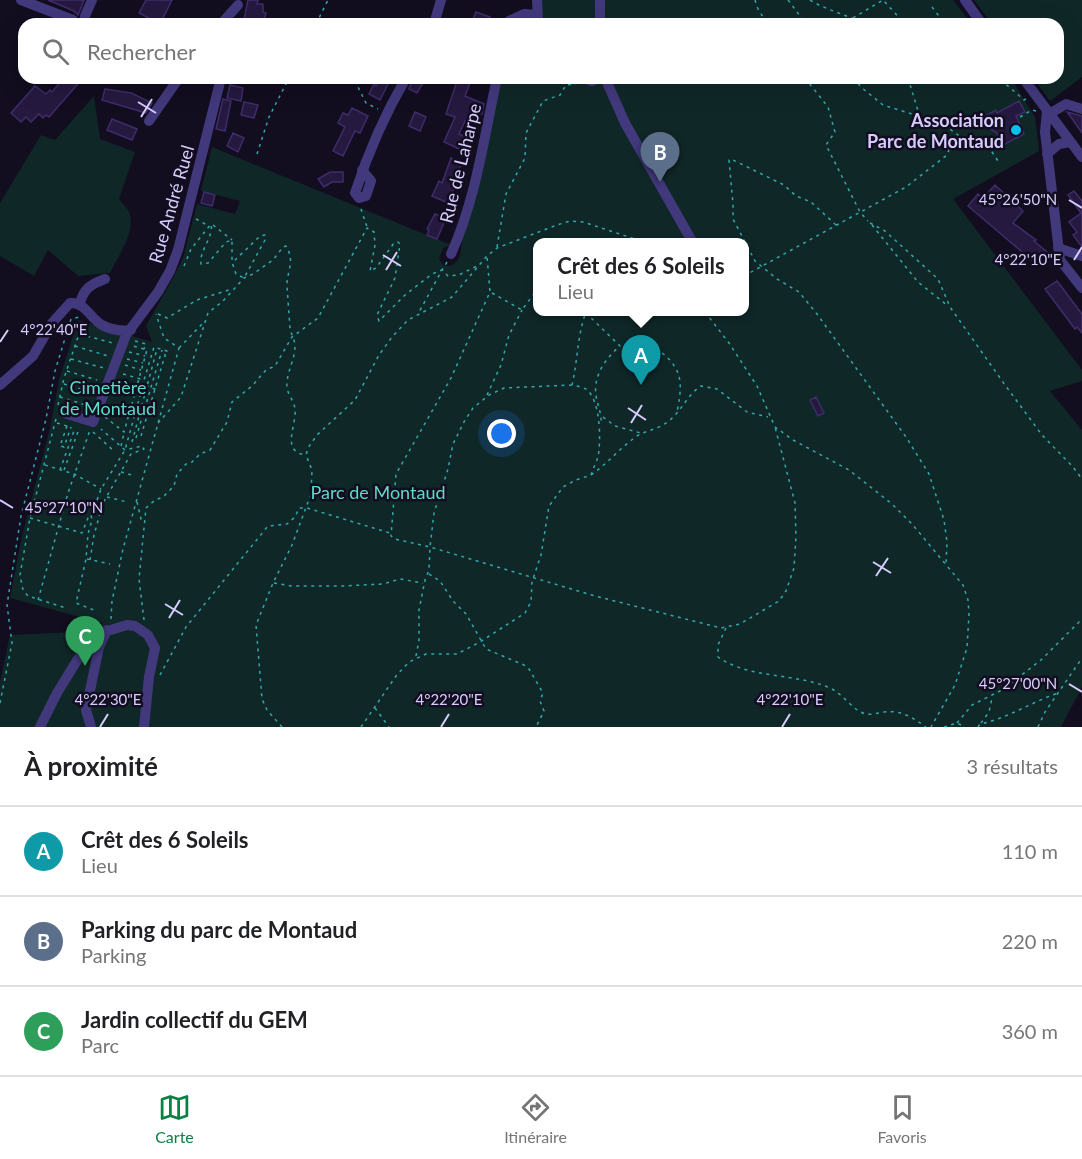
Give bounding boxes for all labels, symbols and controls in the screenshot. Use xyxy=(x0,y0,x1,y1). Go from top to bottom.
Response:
search box xyxy=(18,18,1064,84)
icon: search xyxy=(39,35,72,68)
text: Rechercher xyxy=(87,38,196,65)
street label: Rue de Laharpe xyxy=(434,101,486,225)
place label: Association Parc de Montaud xyxy=(867,109,1004,152)
marker: Association Parc de Montaud xyxy=(1009,123,1023,137)
pin: B xyxy=(640,132,680,182)
street label: Rue André Ruel xyxy=(144,142,198,266)
text: 45°26'50"N xyxy=(979,190,1057,208)
popup xyxy=(533,238,749,316)
text: 4°22'10"E xyxy=(995,250,1062,268)
text: Crêt des 6 Soleils xyxy=(557,252,725,279)
text: Lieu xyxy=(557,279,594,303)
text: 4°22'40"E xyxy=(21,320,88,338)
pin: A xyxy=(622,336,660,385)
park label: Cimetière de Montaud xyxy=(60,376,156,419)
your location xyxy=(487,419,516,448)
park label: Parc de Montaud xyxy=(310,481,446,503)
text: 45°27'10"N xyxy=(25,498,103,516)
pin: C xyxy=(66,616,104,666)
text: 45°27'00"N xyxy=(979,674,1057,692)
text: 4°22'30"E xyxy=(75,690,142,708)
text: 4°22'20"E xyxy=(416,690,483,708)
text: 4°22'10"E xyxy=(757,690,824,708)
text: À proximité xyxy=(24,750,158,782)
text: 3 résultats xyxy=(967,754,1058,778)
text: Crêt des 6 Soleils xyxy=(81,826,249,853)
text: A xyxy=(37,839,50,863)
text: 110 m xyxy=(1002,839,1058,863)
text: Lieu xyxy=(81,853,118,877)
text: Parking du parc de Montaud xyxy=(81,916,357,943)
text: B xyxy=(37,929,50,953)
text: 220 m xyxy=(1002,929,1058,953)
text: Parking xyxy=(81,943,146,967)
text: Jardin collectif du GEM xyxy=(81,1006,308,1033)
text: C xyxy=(37,1019,50,1043)
text: 360 m xyxy=(1002,1019,1058,1043)
text: Parc xyxy=(81,1033,119,1057)
tab: Carte xyxy=(155,1091,194,1146)
tab: Itinéraire xyxy=(504,1091,567,1146)
tab: Favoris xyxy=(877,1091,927,1146)

